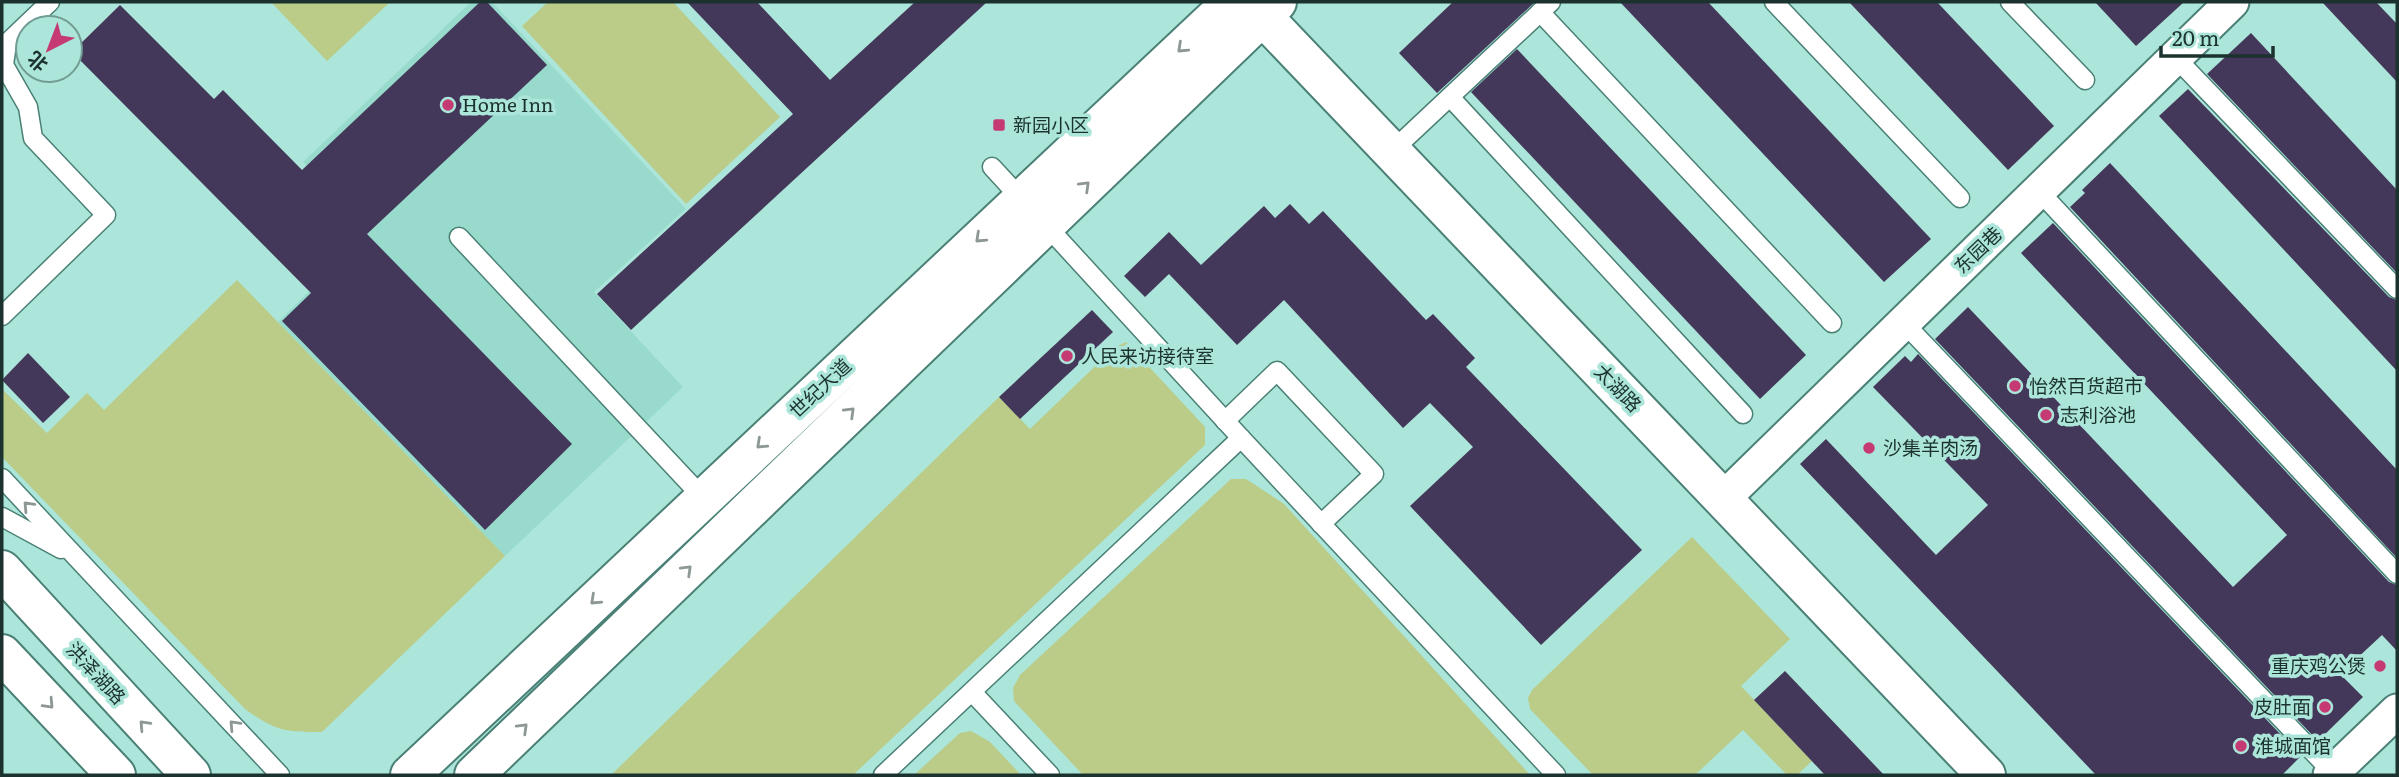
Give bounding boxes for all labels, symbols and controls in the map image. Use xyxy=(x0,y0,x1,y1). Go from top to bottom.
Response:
north arrow xyxy=(14,14,84,84)
scale bar xyxy=(2161,14,2273,58)
text: 20 m xyxy=(2172,21,2219,52)
one-way arrow xyxy=(1177,40,1190,53)
text: 北 xyxy=(21,46,53,79)
place label: Home Inn xyxy=(462,90,553,118)
marker: Home Inn xyxy=(440,97,456,113)
place label: 新园小区 xyxy=(1013,110,1089,138)
marker: 新园小区 xyxy=(991,117,1007,133)
one-way arrow xyxy=(1077,182,1090,195)
street label: 东园巷 xyxy=(1947,219,2008,279)
one-way arrow xyxy=(975,229,988,242)
place label: 人民来访接待室 xyxy=(1081,341,1214,369)
marker: 人民来访接待室 xyxy=(1059,348,1075,364)
street label: 世纪大道 xyxy=(782,351,857,423)
street label: 太湖路 xyxy=(1589,357,1649,418)
place label: 怡然百货超市 xyxy=(2029,371,2143,399)
marker: 怡然百货超市 xyxy=(2007,378,2023,394)
place label: 志利浴池 xyxy=(2060,400,2136,428)
marker: 志利浴池 xyxy=(2038,407,2054,423)
one-way arrow xyxy=(842,408,855,421)
place label: 沙集羊肉汤 xyxy=(1883,433,1978,461)
one-way arrow xyxy=(756,435,769,448)
marker: 沙集羊肉汤 xyxy=(1861,440,1877,456)
one-way arrow xyxy=(23,501,36,514)
one-way arrow xyxy=(678,565,691,578)
one-way arrow xyxy=(590,591,603,604)
street label: 洪泽湖路 xyxy=(61,635,133,710)
place label: 重庆鸡公煲 xyxy=(2271,651,2366,679)
marker: 重庆鸡公煲 xyxy=(2372,658,2388,674)
place label: 皮肚面 xyxy=(2254,692,2311,720)
one-way arrow xyxy=(40,696,53,709)
marker: 皮肚面 xyxy=(2317,699,2333,715)
one-way arrow xyxy=(140,720,153,733)
one-way arrow xyxy=(229,721,242,734)
one-way arrow xyxy=(515,723,528,736)
place label: 淮城面馆 xyxy=(2255,731,2331,759)
marker: 淮城面馆 xyxy=(2233,738,2249,754)

